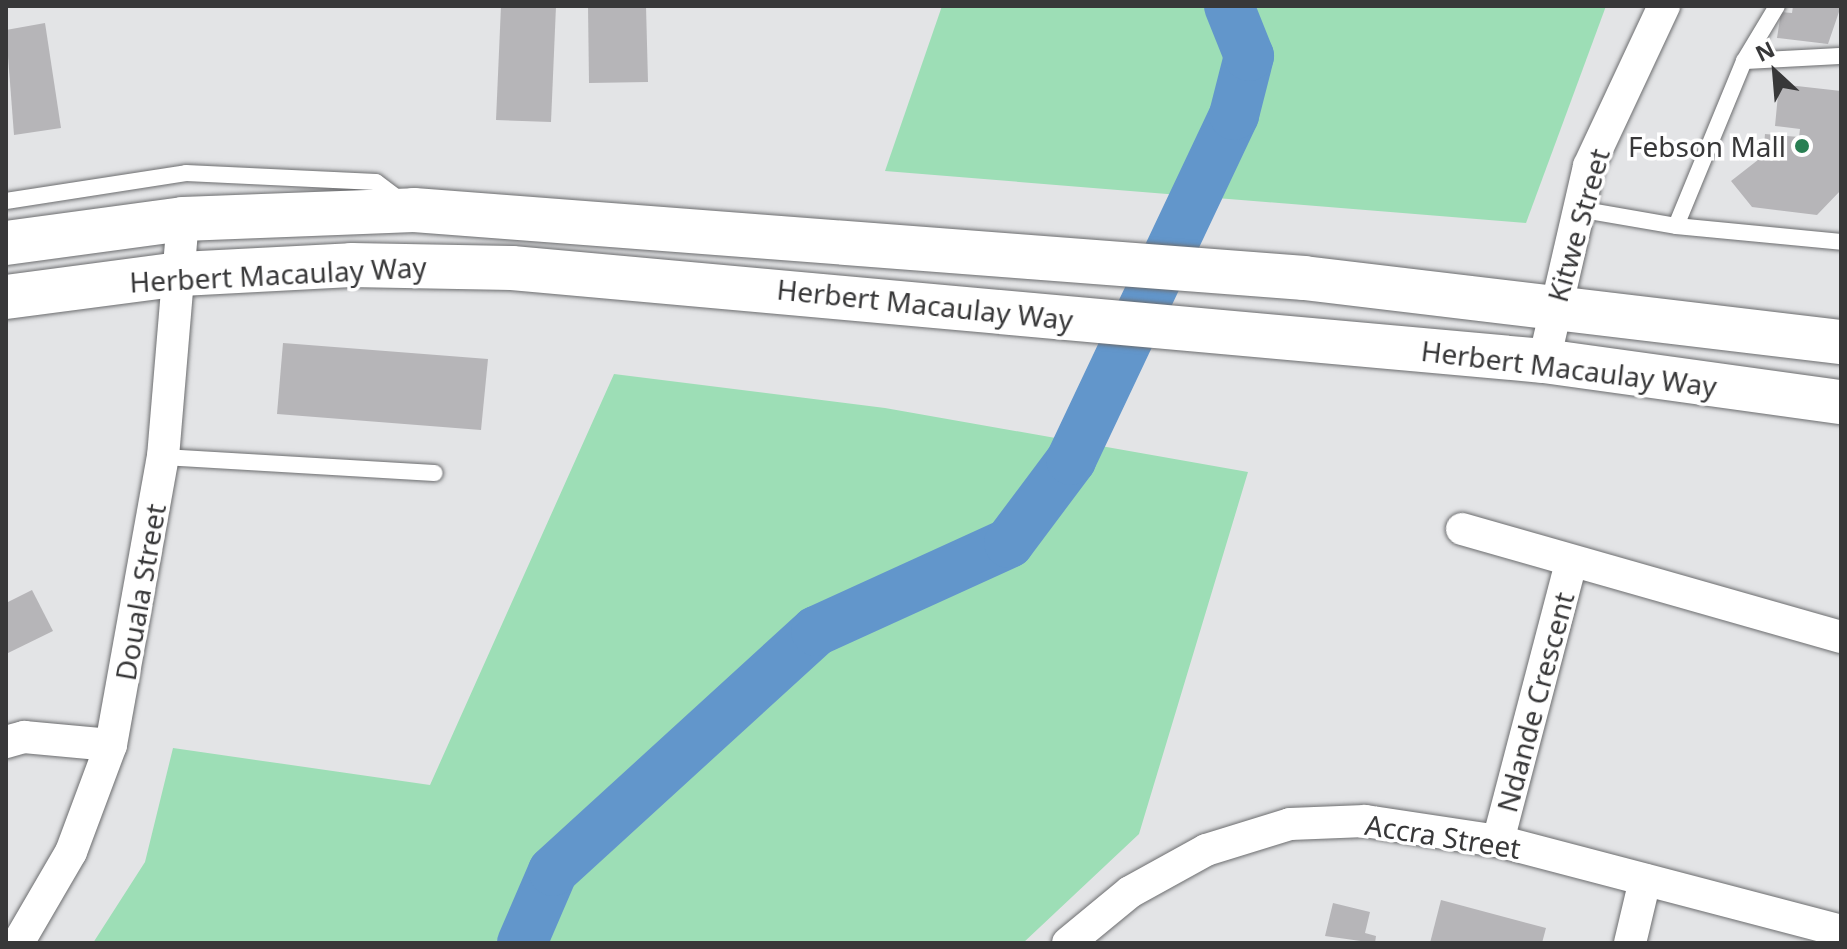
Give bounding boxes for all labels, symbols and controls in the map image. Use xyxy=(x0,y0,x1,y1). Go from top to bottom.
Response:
north arrow xyxy=(1735,32,1815,112)
text: N xyxy=(1750,33,1779,68)
place label: Febson Mall xyxy=(1628,129,1786,163)
marker: Febson Mall xyxy=(1793,137,1811,155)
street label: Kitwe Street xyxy=(1540,144,1616,306)
street label: Herbert Macaulay Way xyxy=(129,249,427,299)
street label: Herbert Macaulay Way xyxy=(775,272,1075,336)
street label: Herbert Macaulay Way xyxy=(1419,333,1719,403)
street label: Douala Street xyxy=(108,501,172,683)
street label: Ndande Crescent xyxy=(1489,588,1581,816)
street label: Accra Street xyxy=(1363,807,1523,865)

